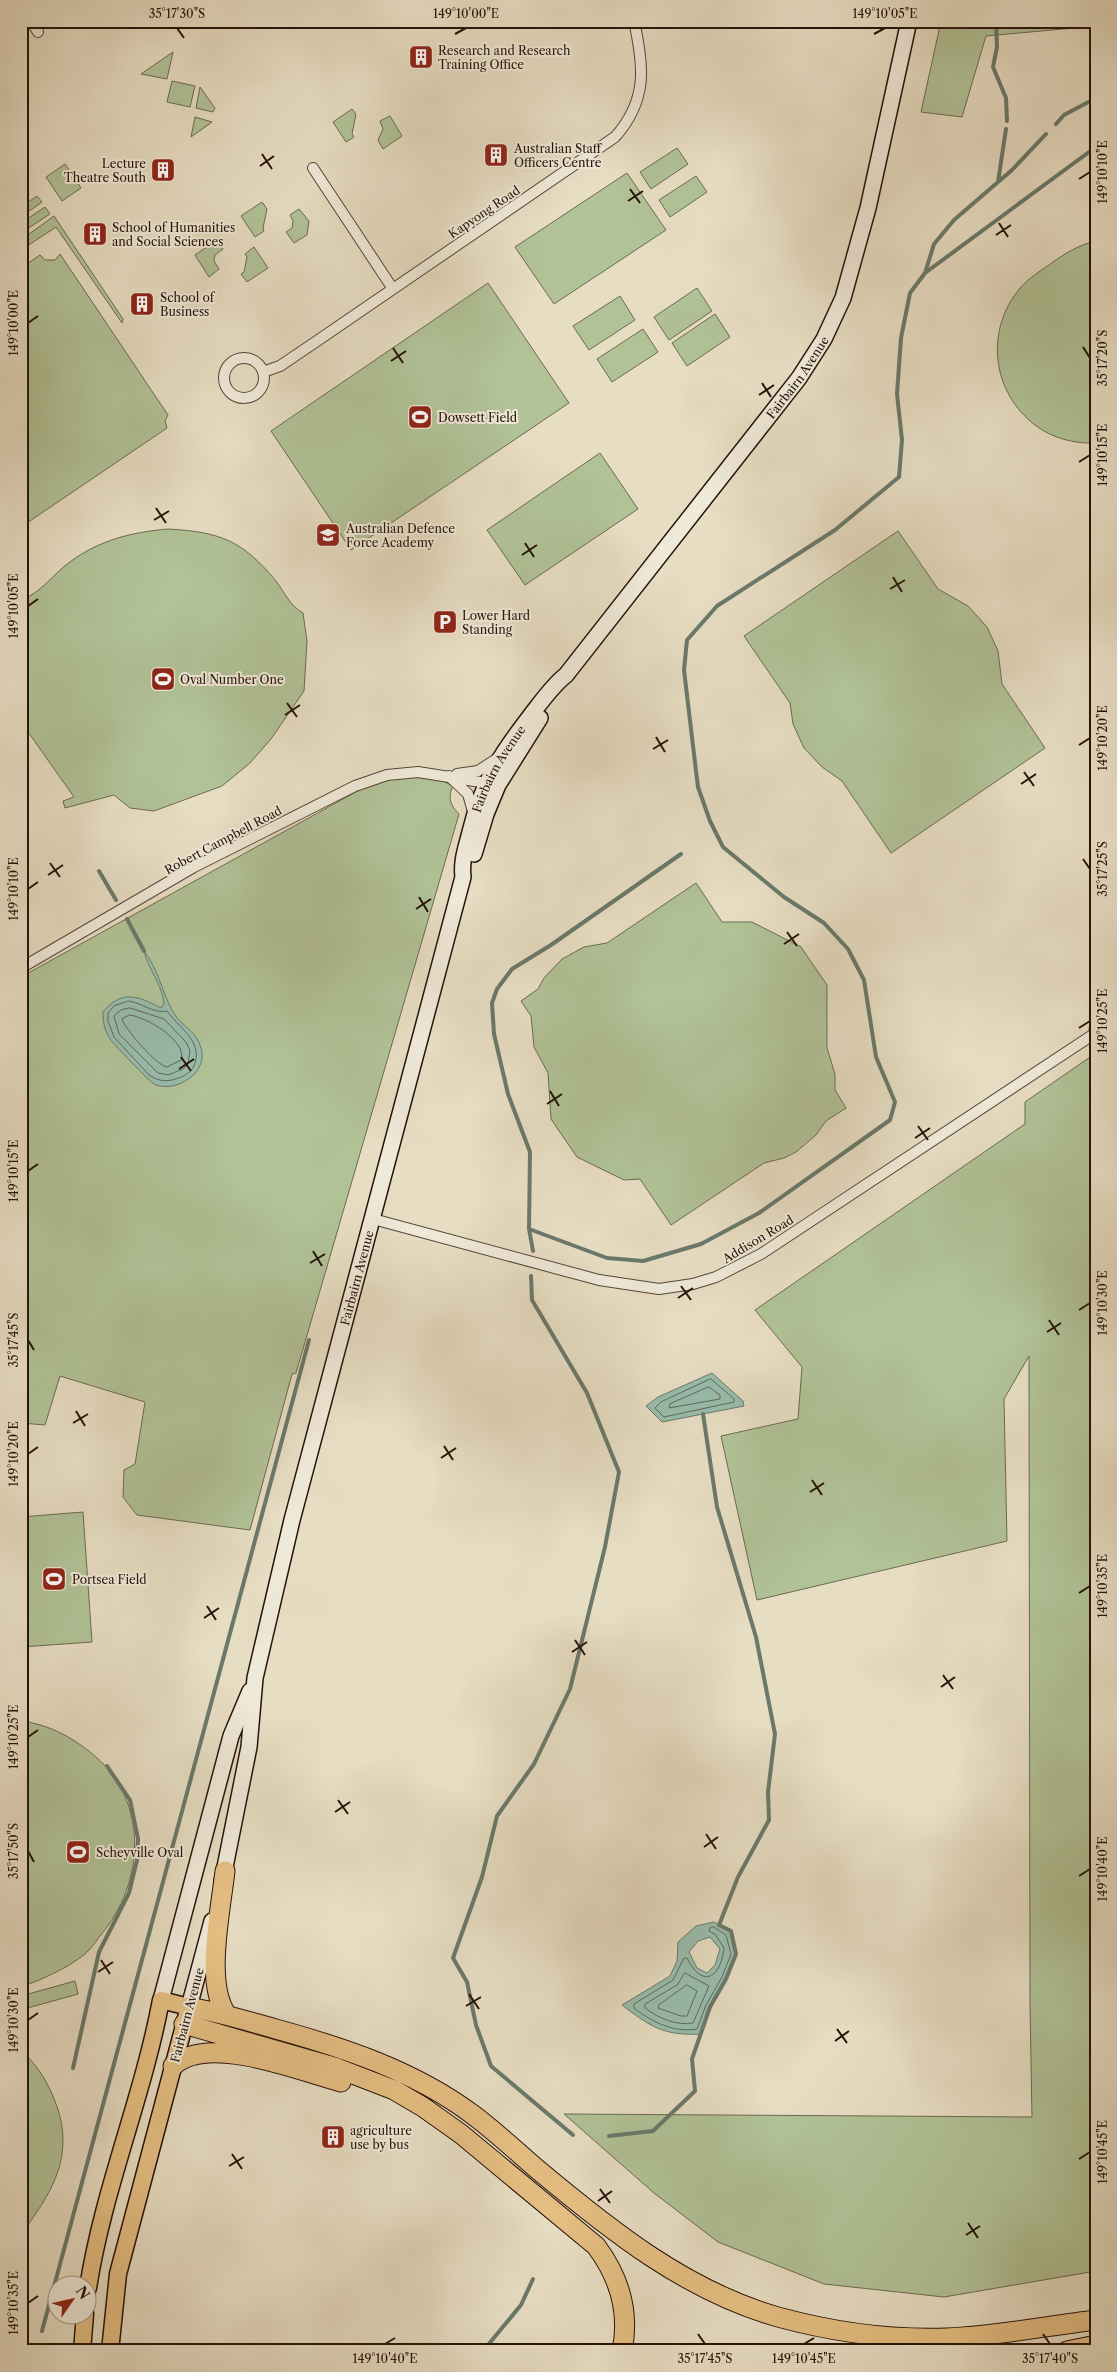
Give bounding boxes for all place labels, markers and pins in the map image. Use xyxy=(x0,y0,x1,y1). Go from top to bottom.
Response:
place label: Research and Research Training Office xyxy=(438,43,571,72)
building icon: Research and Research Training Office xyxy=(408,44,434,70)
place label: Australian Staff Officers Centre xyxy=(513,141,603,170)
building icon: Australian Staff Officers Centre xyxy=(483,142,509,168)
place label: Lecture Theatre South xyxy=(64,156,146,185)
building icon: Lecture Theatre South xyxy=(150,157,176,183)
place label: School of Humanities and Social Sciences xyxy=(112,220,235,249)
building icon: School of Humanities and Social Sciences xyxy=(82,221,108,247)
place label: School of Business xyxy=(160,290,216,319)
building icon: School of Business xyxy=(129,291,155,317)
sports icon: Dowsett Field xyxy=(407,404,433,430)
place label: Dowsett Field xyxy=(438,410,518,425)
place label: Australian Defence Force Academy xyxy=(345,521,455,550)
school or university icon: Australian Defence Force Academy xyxy=(315,522,341,548)
place label: Lower Hard Standing xyxy=(462,608,531,637)
parking icon: Lower Hard Standing xyxy=(432,609,458,635)
sports icon: Oval Number One xyxy=(150,666,176,692)
place label: Oval Number One xyxy=(180,672,284,687)
sports icon: Portsea Field xyxy=(41,1566,67,1592)
place label: Portsea Field xyxy=(72,1572,147,1587)
sports icon: Scheyville Oval xyxy=(65,1839,91,1865)
place label: Scheyville Oval xyxy=(96,1845,184,1860)
place label: agriculture use by bus xyxy=(350,2123,412,2152)
building icon: agriculture use by bus xyxy=(320,2124,346,2150)

